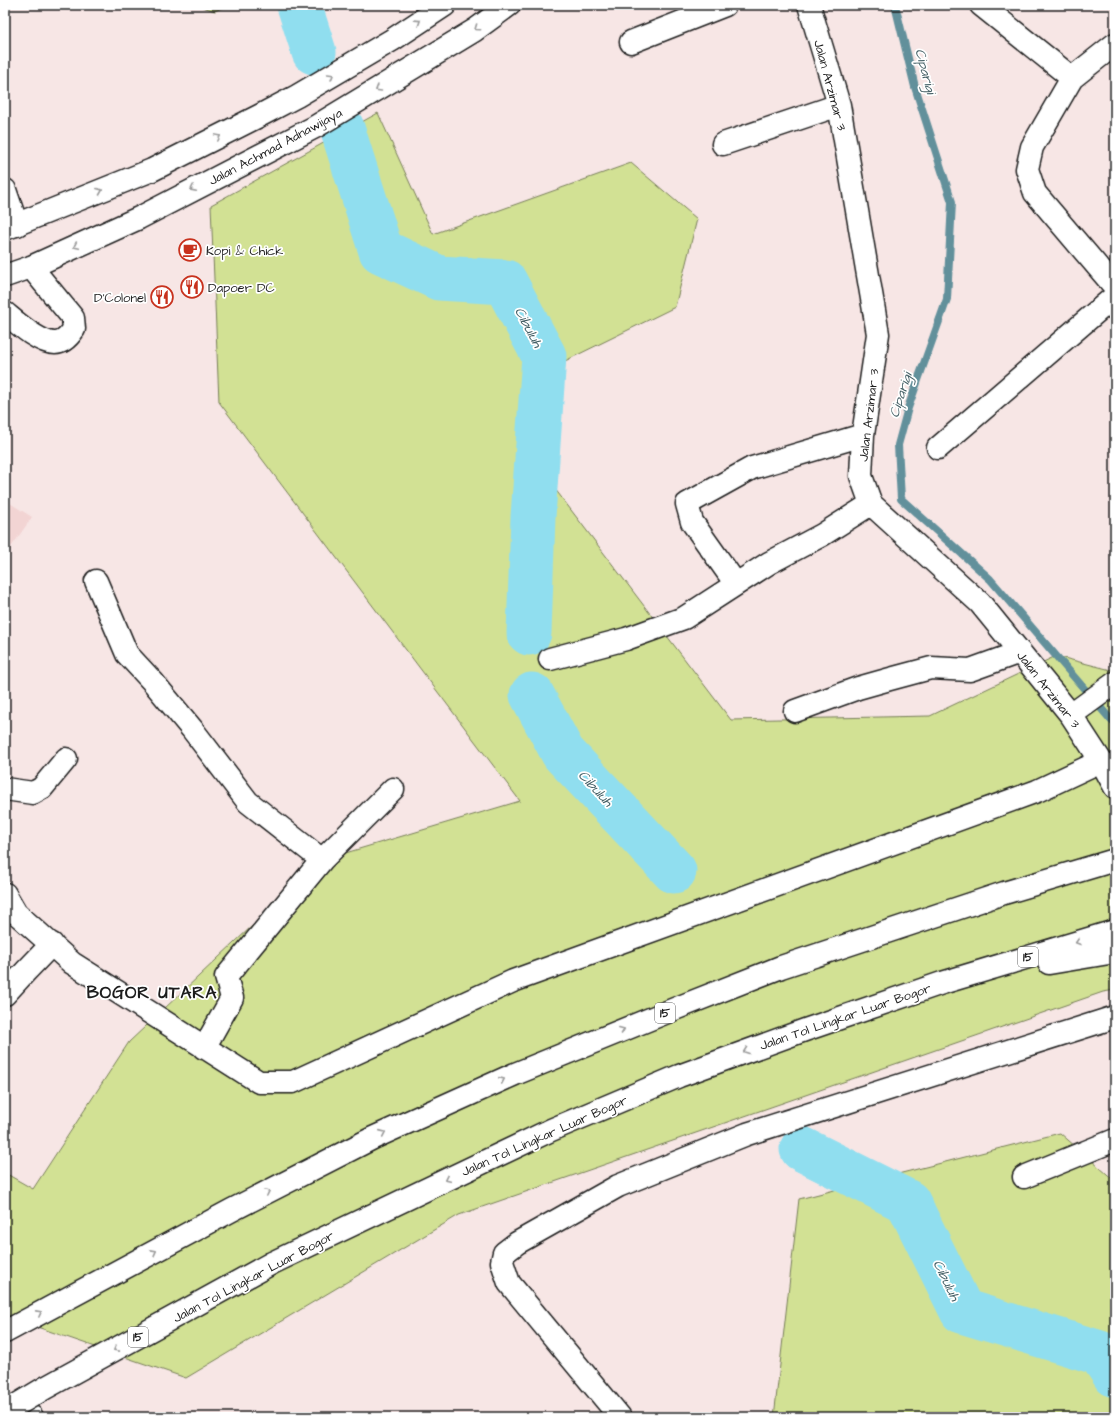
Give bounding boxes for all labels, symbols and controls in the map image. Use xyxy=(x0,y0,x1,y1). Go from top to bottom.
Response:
one-way arrow xyxy=(414,19,421,27)
one-way arrow xyxy=(475,23,482,30)
street label: Jalan Arzimar 3 xyxy=(809,38,851,133)
water label: Ciparigi xyxy=(909,46,941,98)
one-way arrow xyxy=(327,74,334,81)
one-way arrow xyxy=(375,85,382,92)
street label: Jalan Achmad Adnawijaya xyxy=(206,104,346,191)
one-way arrow xyxy=(214,134,221,142)
one-way arrow xyxy=(190,185,197,192)
one-way arrow xyxy=(95,188,103,196)
cafe icon: Kopi & Chick xyxy=(177,237,203,263)
one-way arrow xyxy=(73,241,81,249)
place label: Kopi & Chick xyxy=(206,242,283,260)
restaurant icon: Dapoer DC xyxy=(179,274,205,300)
place label: Dapoer DC xyxy=(208,279,275,297)
restaurant icon: D'Colonel xyxy=(149,284,175,310)
place label: D'Colonel xyxy=(94,289,146,307)
water label: Cibuluh xyxy=(509,304,548,352)
street label: Jalan Arzimar 3 xyxy=(854,367,884,463)
water label: Ciparigi xyxy=(884,369,918,420)
street label: Jalan Arzimar 3 xyxy=(1012,647,1084,732)
water label: Cibuluh xyxy=(573,766,618,812)
one-way arrow xyxy=(1074,937,1081,946)
road number: 15 xyxy=(1018,947,1038,967)
street label: Jalan Tol Lingkar Luar Bogor xyxy=(757,979,934,1056)
district label: BOGOR UTARA xyxy=(87,981,217,1005)
road number: 15 xyxy=(655,1003,675,1023)
one-way arrow xyxy=(618,1027,625,1035)
one-way arrow xyxy=(743,1047,750,1055)
one-way arrow xyxy=(497,1077,505,1085)
street label: Jalan Tol Lingkar Luar Bogor xyxy=(459,1091,631,1182)
one-way arrow xyxy=(379,1130,386,1138)
one-way arrow xyxy=(443,1174,451,1182)
one-way arrow xyxy=(263,1189,270,1197)
street label: Jalan Tol Lingkar Luar Bogor xyxy=(170,1227,338,1328)
one-way arrow xyxy=(149,1249,157,1257)
water label: Cibuluh xyxy=(928,1257,965,1305)
one-way arrow xyxy=(35,1311,42,1318)
road number: 15 xyxy=(128,1327,148,1347)
one-way arrow xyxy=(113,1345,120,1352)

